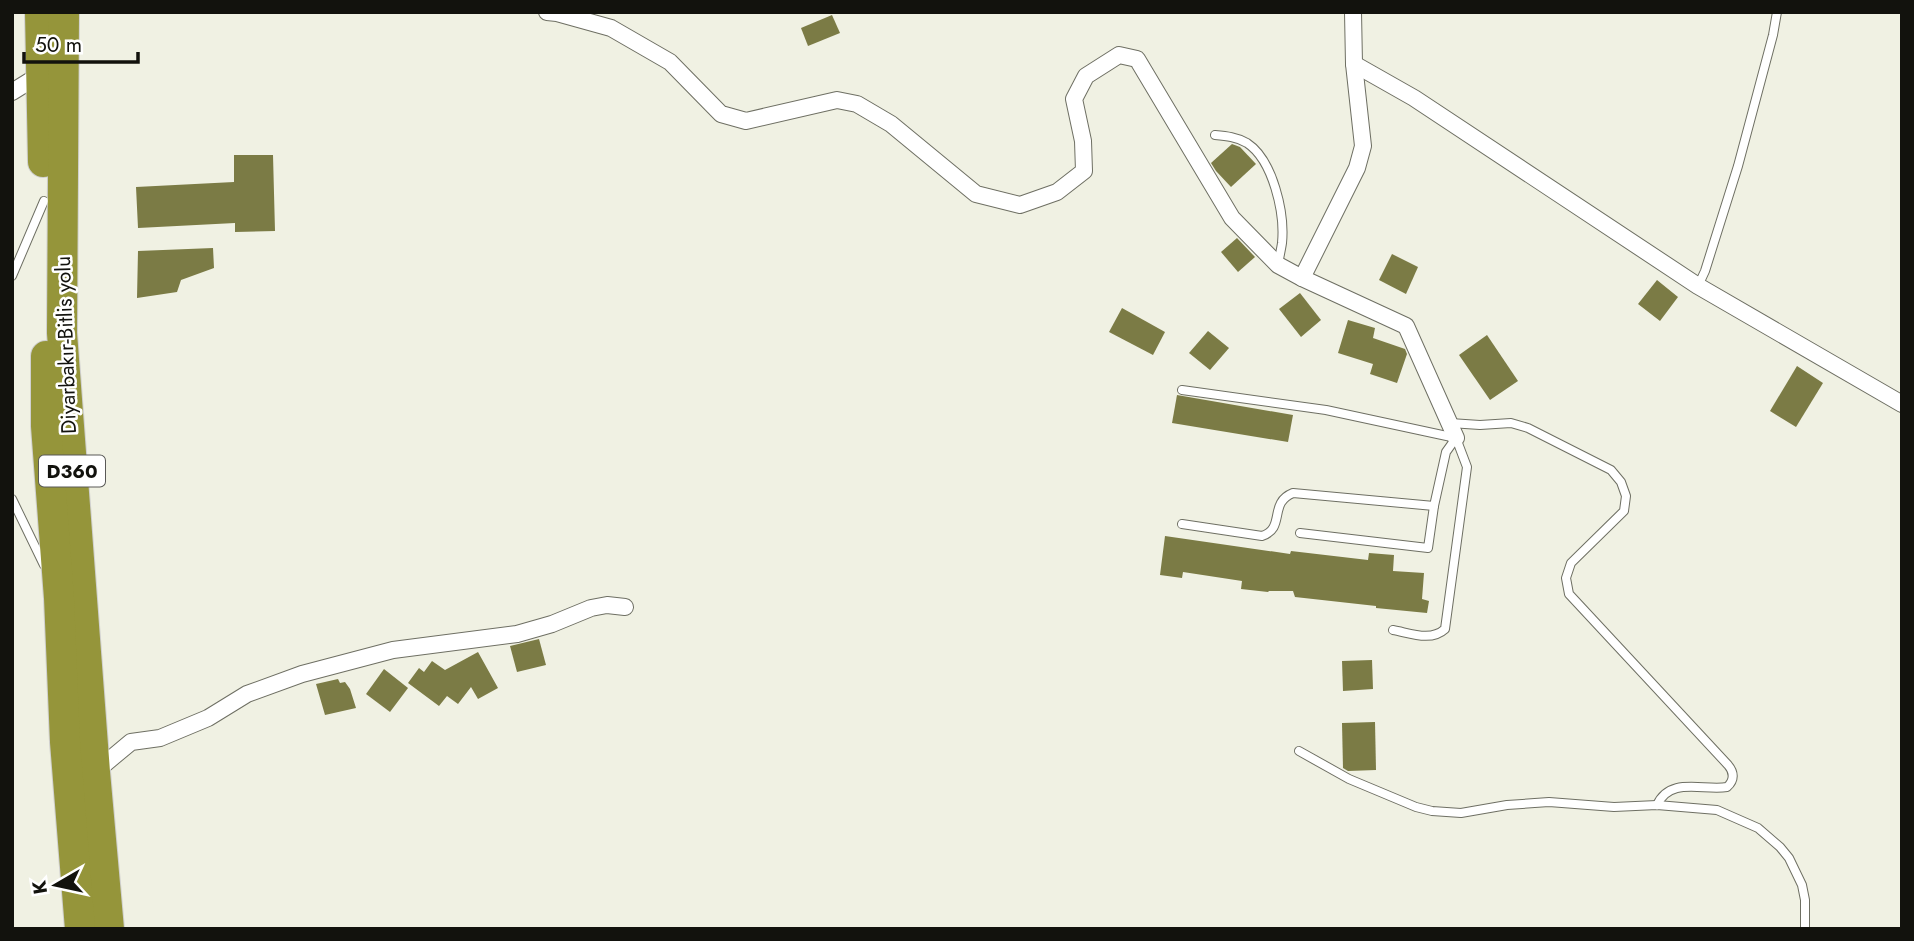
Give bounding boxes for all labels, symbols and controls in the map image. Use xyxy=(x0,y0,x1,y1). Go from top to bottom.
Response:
scale bar xyxy=(24,21,138,65)
text: 50 m xyxy=(35,30,82,60)
street label: Diyarbakır-Bitlis yolu xyxy=(48,255,84,435)
road number: D360 xyxy=(39,456,105,486)
north arrow xyxy=(21,850,91,920)
text: K xyxy=(25,878,54,896)

